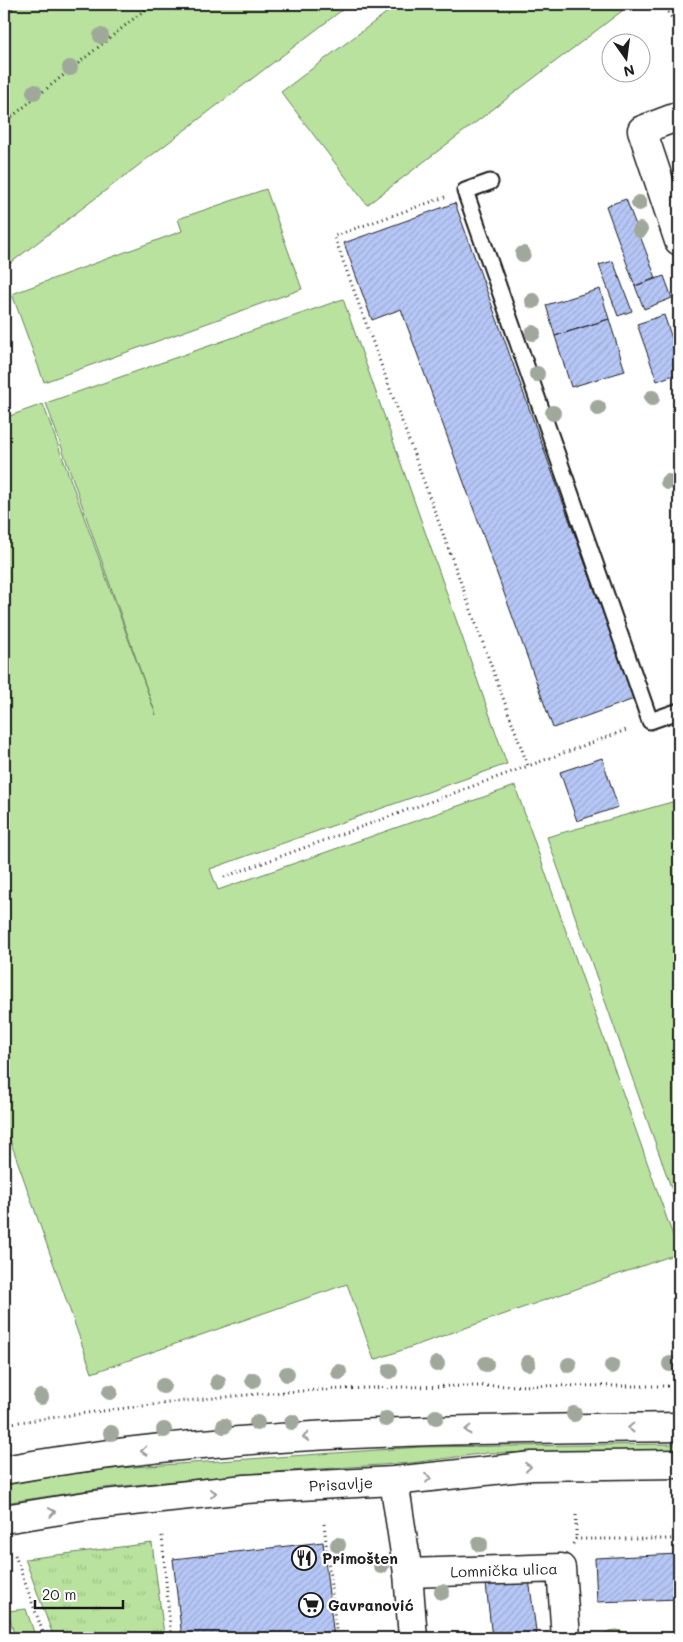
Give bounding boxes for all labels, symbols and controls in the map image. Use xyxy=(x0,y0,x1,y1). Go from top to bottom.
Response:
north arrow xyxy=(600,32,650,82)
text: N xyxy=(622,61,637,82)
one-way arrow xyxy=(626,1423,634,1433)
one-way arrow xyxy=(464,1425,472,1436)
one-way arrow xyxy=(301,1431,309,1442)
one-way arrow xyxy=(140,1445,148,1456)
one-way arrow xyxy=(525,1462,533,1473)
street label: Prisavlje xyxy=(308,1472,373,1496)
one-way arrow xyxy=(424,1473,432,1484)
one-way arrow xyxy=(210,1487,218,1498)
one-way arrow xyxy=(48,1507,56,1517)
restaurant icon: Primošten xyxy=(291,1545,317,1571)
place label: Primošten xyxy=(322,1548,398,1568)
street label: Lomnička ulica xyxy=(450,1558,558,1582)
scale bar xyxy=(35,1577,122,1609)
text: 20 m xyxy=(42,1584,76,1604)
supermarket icon: Gavranović xyxy=(298,1592,324,1618)
place label: Gavranović xyxy=(328,1595,414,1615)

